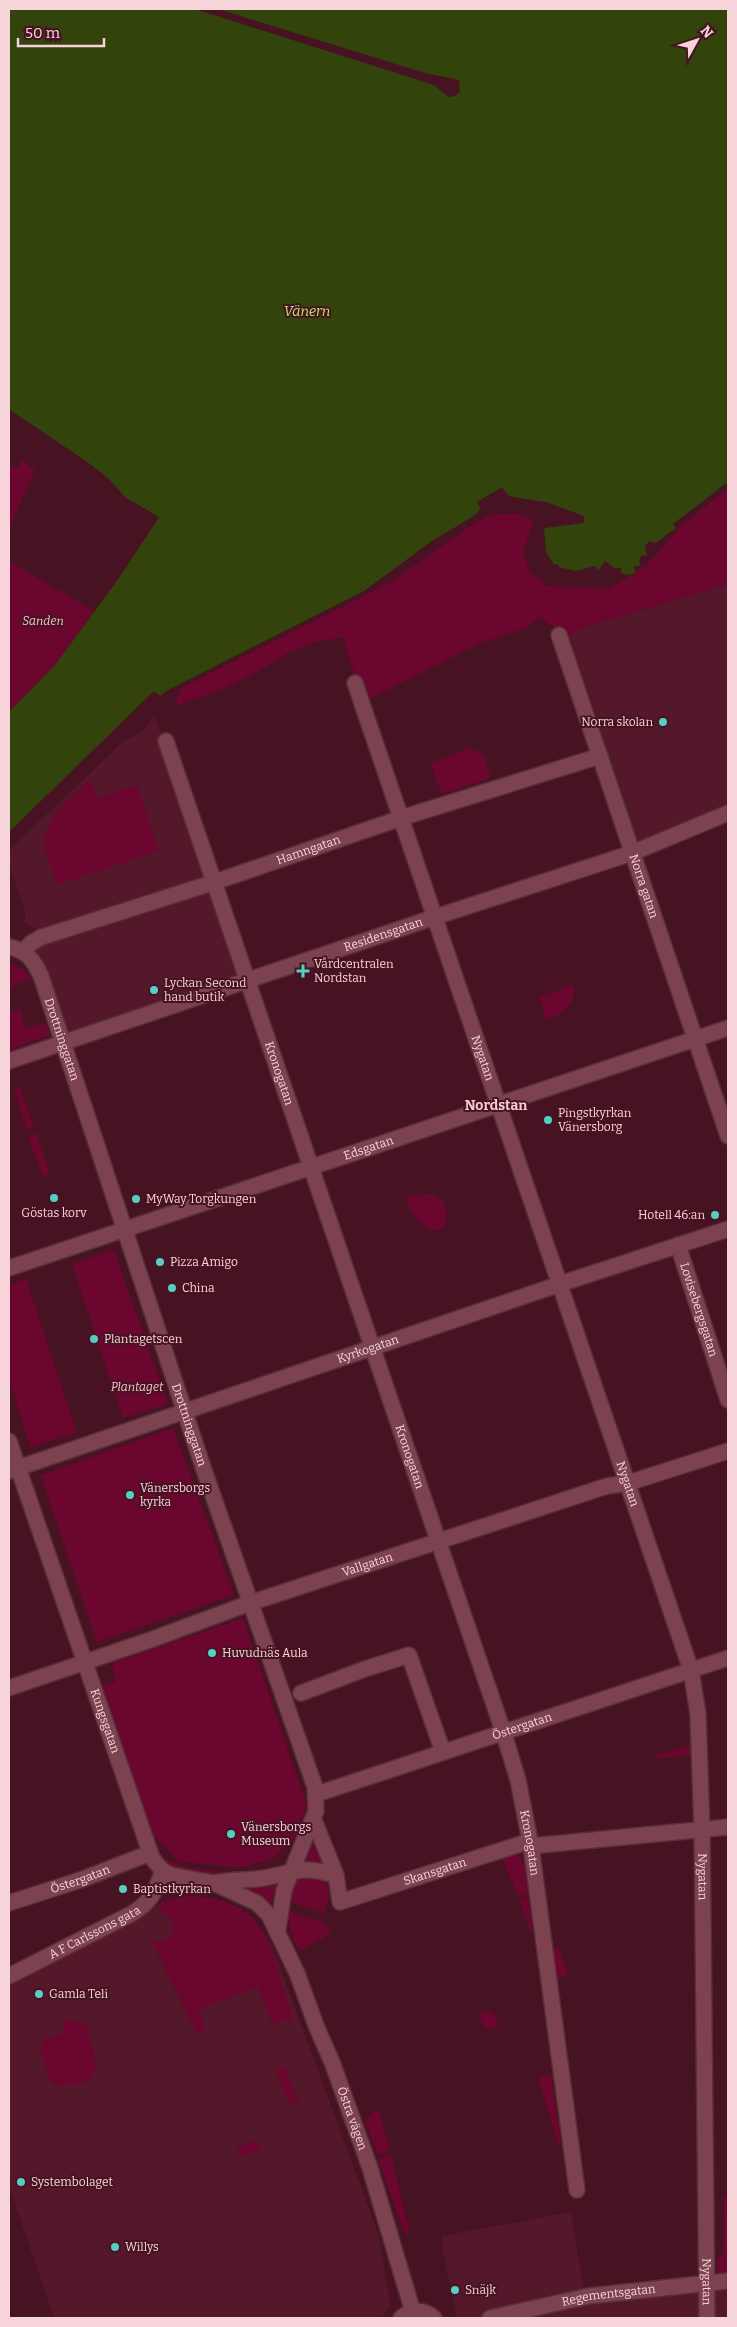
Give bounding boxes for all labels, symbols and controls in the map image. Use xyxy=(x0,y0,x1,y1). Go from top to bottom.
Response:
scale bar xyxy=(18,15,104,47)
north arrow xyxy=(672,15,722,65)
text: N xyxy=(697,22,717,42)
text: 50 m xyxy=(25,24,61,42)
water label: Vänern xyxy=(284,303,330,320)
park label: Sanden xyxy=(22,614,64,628)
place label: Norra skolan xyxy=(581,715,653,729)
marker: Norra skolan xyxy=(657,716,669,728)
street label: Hamngatan xyxy=(275,832,343,867)
street label: Norra gatan xyxy=(626,852,661,920)
street label: Residensgatan xyxy=(342,915,425,954)
place label: Vårdcentralen Nordstan xyxy=(314,957,394,985)
marker: Vårdcentralen Nordstan xyxy=(296,964,310,978)
place label: Lyckan Second hand butik xyxy=(164,976,246,1004)
marker: Lyckan Second hand butik xyxy=(148,984,160,996)
street label: Drottninggatan xyxy=(42,996,82,1083)
street label: Nygatan xyxy=(468,1033,497,1083)
street label: Kronogatan xyxy=(262,1040,297,1107)
district label: Nordstan xyxy=(465,1097,527,1114)
place label: Pingstkyrkan Vänersborg xyxy=(558,1106,632,1134)
marker: Pingstkyrkan Vänersborg xyxy=(542,1114,554,1126)
street label: Edsgatan xyxy=(342,1133,396,1163)
marker: Göstas korv xyxy=(48,1192,60,1204)
place label: MyWay Torgkungen xyxy=(146,1192,257,1206)
marker: MyWay Torgkungen xyxy=(130,1193,142,1205)
place label: Göstas korv xyxy=(21,1206,87,1220)
place label: Hotell 46:an xyxy=(638,1208,705,1222)
marker: Hotell 46:an xyxy=(709,1209,721,1221)
place label: Pizza Amigo xyxy=(170,1255,238,1269)
marker: Pizza Amigo xyxy=(154,1256,166,1268)
street label: Lovisebergsgatan xyxy=(677,1261,721,1359)
place label: China xyxy=(182,1281,215,1295)
marker: China xyxy=(166,1282,178,1294)
place label: Plantagetscen xyxy=(104,1332,183,1346)
street label: Kyrkogatan xyxy=(335,1332,401,1366)
marker: Plantagetscen xyxy=(88,1333,100,1345)
park label: Plantaget xyxy=(111,1380,164,1394)
street label: Drottninggatan xyxy=(169,1382,209,1468)
street label: Kronogatan xyxy=(392,1423,427,1491)
street label: Nygatan xyxy=(613,1459,642,1509)
place label: Vänersborgs kyrka xyxy=(140,1481,210,1509)
marker: Vänersborgs kyrka xyxy=(124,1489,136,1501)
street label: Vallgatan xyxy=(340,1550,395,1579)
place label: Huvudnäs Aula xyxy=(222,1646,308,1660)
marker: Huvudnäs Aula xyxy=(206,1647,218,1659)
street label: Kungsgatan xyxy=(88,1687,123,1755)
street label: Östergatan xyxy=(490,1710,554,1743)
street label: Kronogatan xyxy=(517,1809,542,1877)
place label: Vänersborgs Museum xyxy=(241,1820,311,1848)
marker: Vänersborgs Museum xyxy=(225,1828,237,1840)
street label: Nygatan xyxy=(695,1853,710,1901)
street label: Skansgatan xyxy=(402,1855,468,1888)
street label: Östergatan xyxy=(48,1862,112,1896)
place label: Baptistkyrkan xyxy=(133,1882,211,1896)
marker: Baptistkyrkan xyxy=(117,1883,129,1895)
street label: A F Carlssons gata xyxy=(46,1903,144,1962)
place label: Gamla Teli xyxy=(49,1987,108,2001)
marker: Gamla Teli xyxy=(33,1988,45,2000)
street label: Östra vägen xyxy=(334,2085,370,2152)
place label: Systembolaget xyxy=(31,2175,114,2189)
marker: Systembolaget xyxy=(15,2176,27,2188)
place label: Willys xyxy=(125,2240,159,2254)
marker: Willys xyxy=(109,2241,121,2253)
street label: Nygatan xyxy=(699,2258,714,2306)
street label: Regementsgatan xyxy=(560,2282,657,2309)
place label: Snäjk xyxy=(465,2283,496,2297)
marker: Snäjk xyxy=(449,2284,461,2296)

